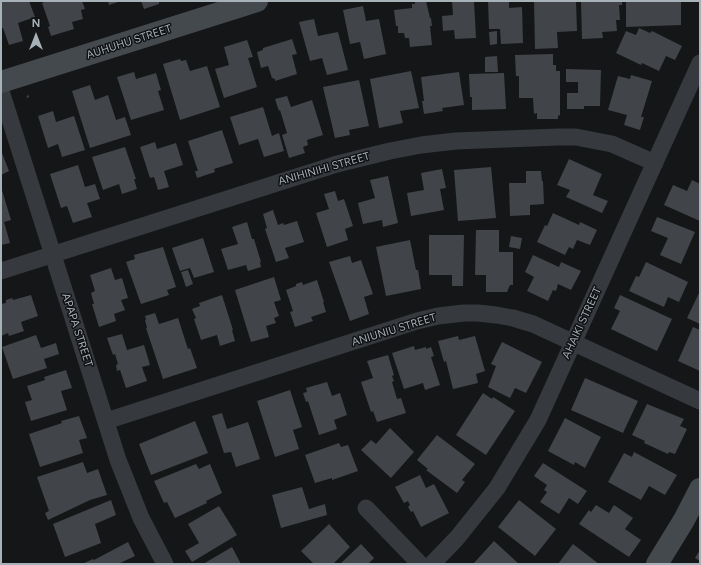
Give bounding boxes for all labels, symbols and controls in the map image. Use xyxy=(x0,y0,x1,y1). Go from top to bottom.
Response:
north arrow xyxy=(16,16,56,56)
text: N xyxy=(32,17,40,30)
street label: AUHUHU STREET xyxy=(85,22,173,62)
street label: ANIHINIHI STREET xyxy=(277,150,371,188)
street label: AHAIKI STREET xyxy=(560,285,604,361)
street label: APAPA STREET xyxy=(59,292,95,368)
street label: ANIUNIU STREET xyxy=(350,311,438,349)

